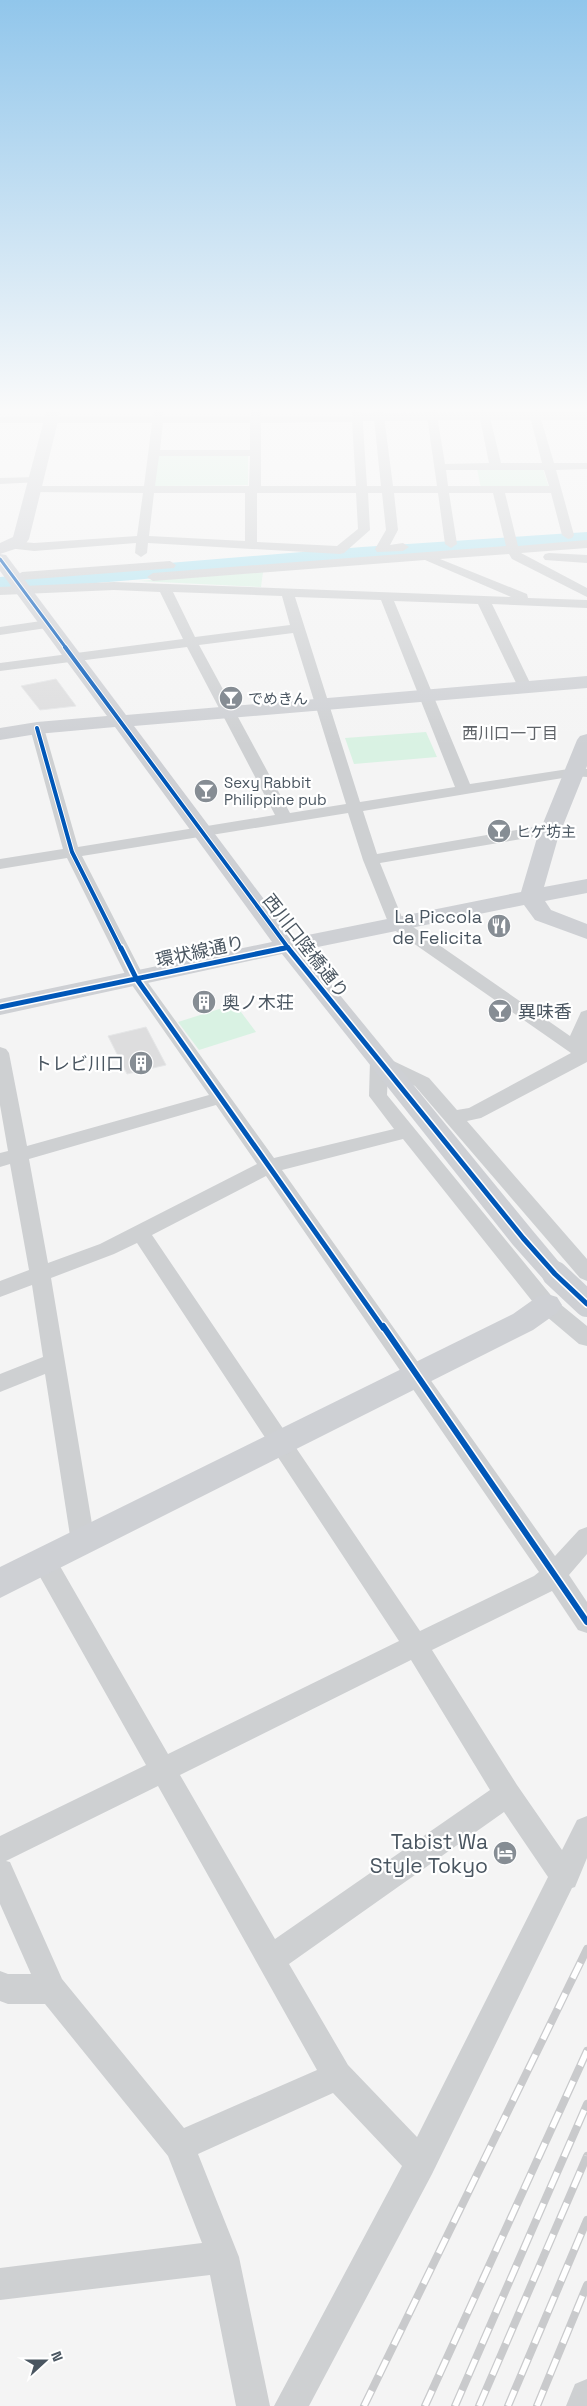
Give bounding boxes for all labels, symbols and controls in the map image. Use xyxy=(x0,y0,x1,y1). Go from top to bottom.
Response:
bar icon: でめきん xyxy=(218,685,244,711)
place label: でめきん xyxy=(248,689,308,708)
district label: 西川口一丁目 xyxy=(462,723,558,744)
place label: Sexy Rabbit Philippine pub xyxy=(224,773,327,809)
bar icon: Sexy Rabbit Philippine pub xyxy=(193,778,219,804)
bar icon: ヒゲ坊主 xyxy=(486,818,512,844)
place label: ヒゲ坊主 xyxy=(516,822,576,841)
street label: 西川口陸橋通り xyxy=(258,889,354,1003)
place label: La Piccola de Felicita xyxy=(392,905,482,949)
restaurant icon: La Piccola de Felicita xyxy=(486,913,512,939)
street label: 環状線通り xyxy=(154,930,246,972)
building icon: 奥ノ木荘 xyxy=(191,989,217,1015)
place label: 奥ノ木荘 xyxy=(222,991,294,1014)
bar icon: 異味香 xyxy=(487,998,513,1024)
place label: 異味香 xyxy=(518,1000,572,1023)
building icon: トレビ川口 xyxy=(128,1050,154,1076)
place label: トレビ川口 xyxy=(34,1052,124,1075)
place label: Tabist Wa Style Tokyo xyxy=(370,1828,488,1879)
hotel icon: Tabist Wa Style Tokyo xyxy=(492,1840,518,1866)
north arrow xyxy=(20,2336,70,2386)
text: N xyxy=(47,2349,67,2364)

